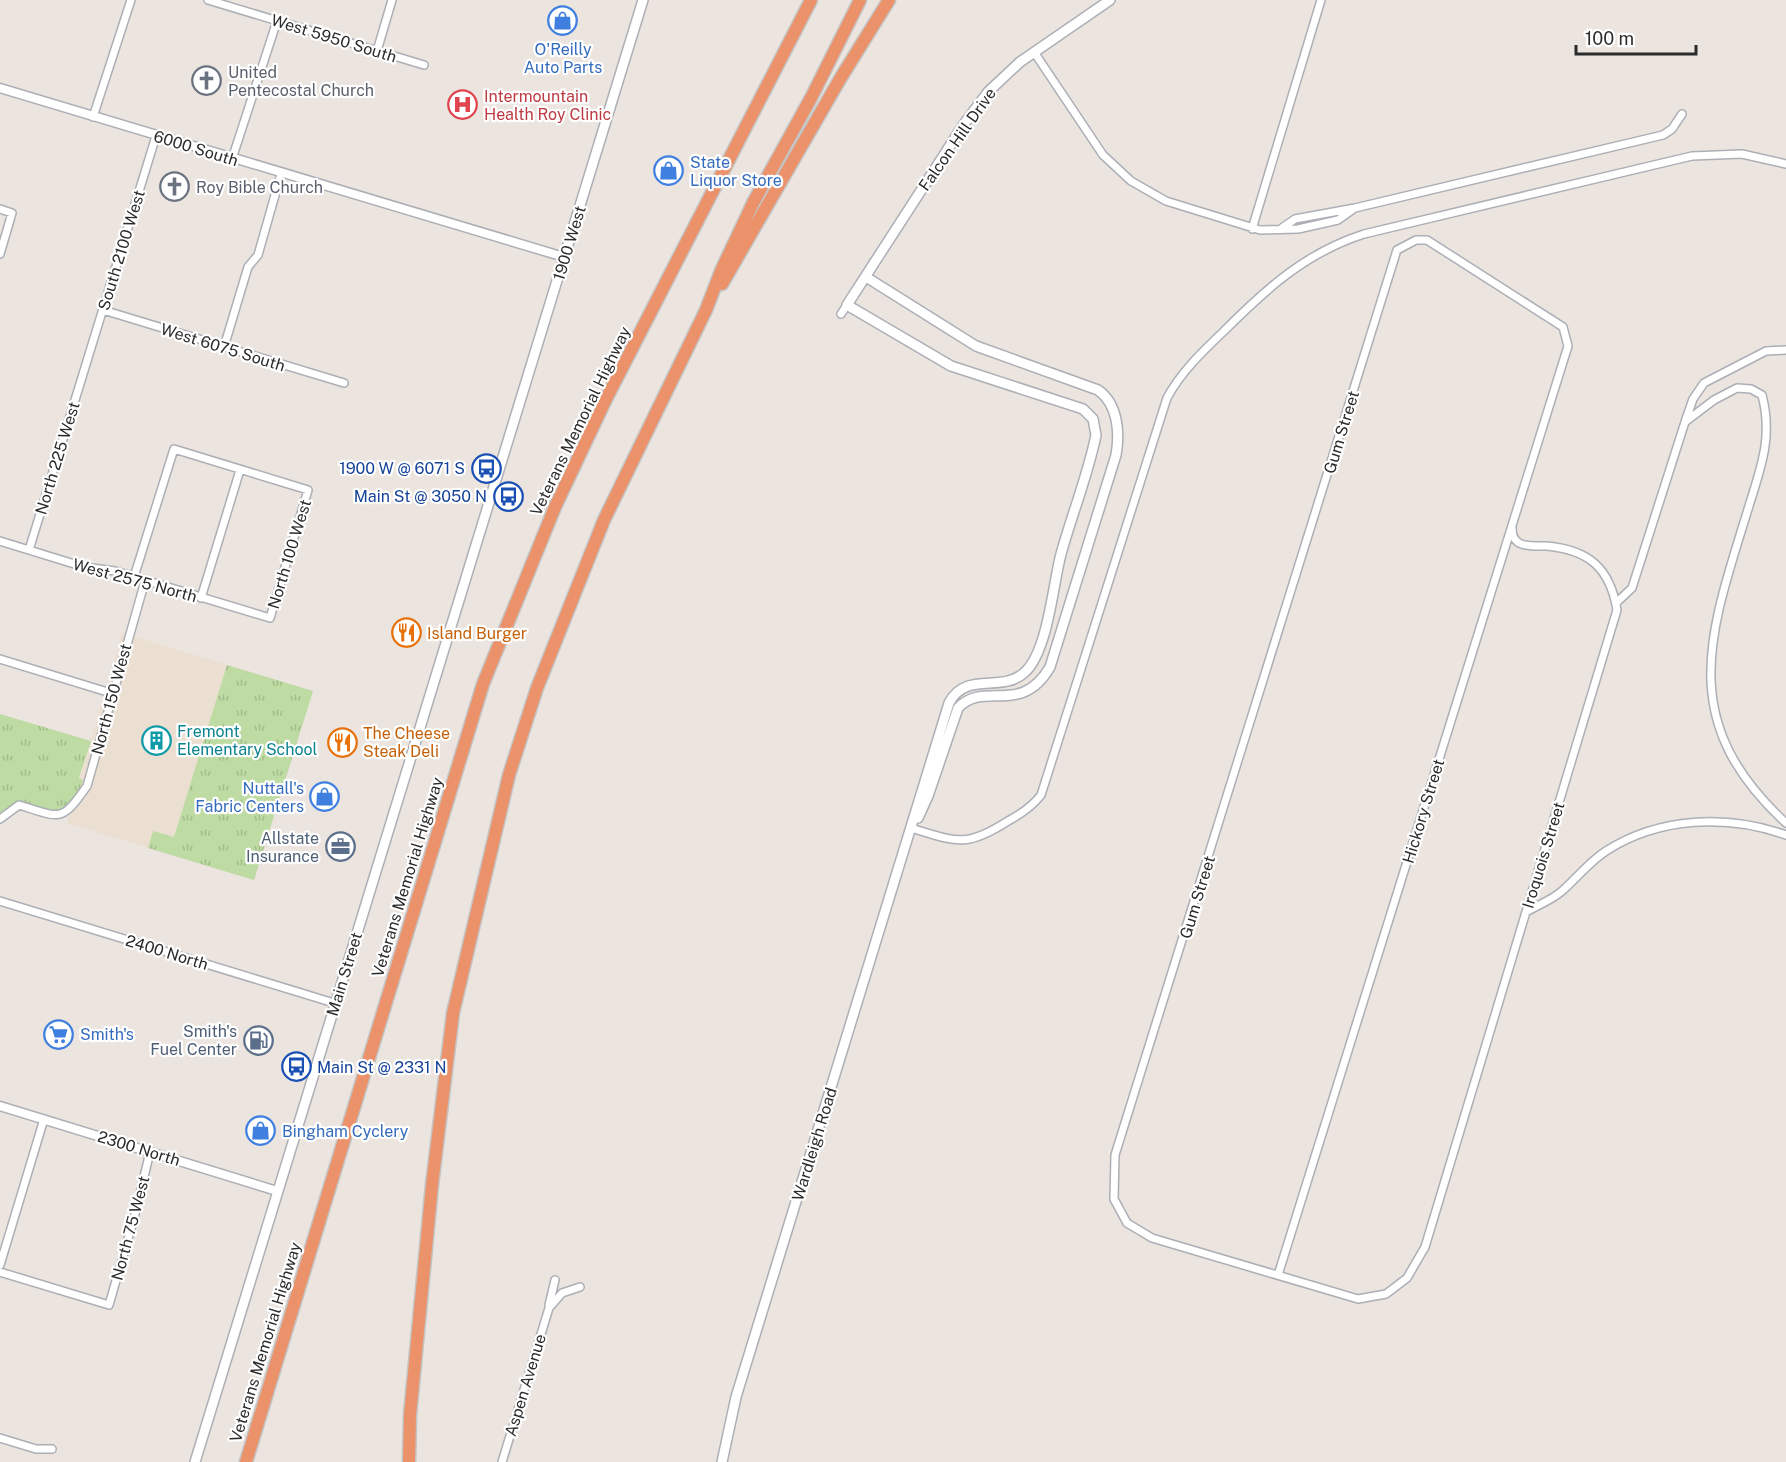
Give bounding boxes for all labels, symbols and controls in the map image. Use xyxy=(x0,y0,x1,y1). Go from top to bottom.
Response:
shop icon: O'Reilly Auto Parts xyxy=(547,5,579,37)
street label: West 5950 South xyxy=(269,10,399,67)
scale bar xyxy=(1576,18,1696,56)
text: 100 m xyxy=(1585,28,1634,49)
place label: O'Reilly Auto Parts xyxy=(524,40,602,77)
place label: United Pentecostal Church xyxy=(228,63,374,100)
church icon: United Pentecostal Church xyxy=(191,65,223,97)
street label: Falcon Hill Drive xyxy=(915,84,1000,194)
place label: Intermountain Health Roy Clinic xyxy=(484,87,611,124)
hospital icon: Intermountain Health Roy Clinic xyxy=(447,89,479,121)
street label: 6000 South xyxy=(151,127,240,170)
place label: State Liquor Store xyxy=(690,153,782,190)
shop icon: State Liquor Store xyxy=(653,155,685,187)
church icon: Roy Bible Church xyxy=(159,171,191,203)
place label: Roy Bible Church xyxy=(196,178,323,197)
street label: South 2100 West xyxy=(94,188,149,313)
street label: 1900 West xyxy=(549,204,590,283)
street label: West 6075 South xyxy=(158,320,287,375)
street label: Veterans Memorial Highway xyxy=(526,323,635,519)
street label: Gum Street xyxy=(1320,388,1363,476)
street label: North 225 West xyxy=(31,399,84,517)
bus stop icon: 1900 W @ 6071 S xyxy=(470,452,502,484)
place label: 1900 W @ 6071 S xyxy=(339,459,465,478)
bus stop icon: Main St @ 3050 N xyxy=(492,480,524,512)
place label: Main St @ 3050 N xyxy=(354,487,487,506)
street label: North 100 West xyxy=(264,497,315,611)
street label: West 2575 North xyxy=(71,555,199,606)
restaurant icon: Island Burger xyxy=(390,617,422,649)
place label: Island Burger xyxy=(427,624,527,643)
street label: North 150 West xyxy=(88,642,135,757)
place label: Fremont Elementary School xyxy=(177,722,318,759)
building icon: Fremont Elementary School xyxy=(140,724,172,756)
place label: The Cheese Steak Deli xyxy=(363,724,450,761)
restaurant icon: The Cheese Steak Deli xyxy=(326,726,358,758)
street label: Hickory Street xyxy=(1399,757,1448,866)
street label: Veterans Memorial Highway xyxy=(368,774,447,979)
place label: Nuttall's Fabric Centers xyxy=(195,779,304,816)
shop icon: Nuttall's Fabric Centers xyxy=(309,781,341,813)
street label: Iroquois Street xyxy=(1518,800,1569,911)
place label: Allstate Insurance xyxy=(246,829,319,866)
office icon: Allstate Insurance xyxy=(324,831,356,863)
street label: Gum Street xyxy=(1176,853,1219,941)
street label: Main Street xyxy=(323,930,366,1018)
street label: 2400 North xyxy=(123,931,210,974)
supermarket icon: Smith's xyxy=(43,1018,75,1050)
place label: Smith's Fuel Center xyxy=(150,1022,237,1059)
fuel station icon: Smith's Fuel Center xyxy=(242,1024,274,1056)
place label: Smith's xyxy=(80,1025,134,1044)
bus stop icon: Main St @ 2331 N xyxy=(280,1051,312,1083)
place label: Main St @ 2331 N xyxy=(317,1058,447,1077)
street label: Wardleigh Road xyxy=(788,1085,841,1203)
shop icon: Bingham Cyclery xyxy=(245,1115,277,1147)
place label: Bingham Cyclery xyxy=(282,1122,409,1141)
street label: 2300 North xyxy=(95,1127,182,1170)
street label: North 75 West xyxy=(107,1174,154,1282)
street label: Veterans Memorial Highway xyxy=(226,1239,305,1444)
street label: Aspen Avenue xyxy=(501,1332,550,1439)

